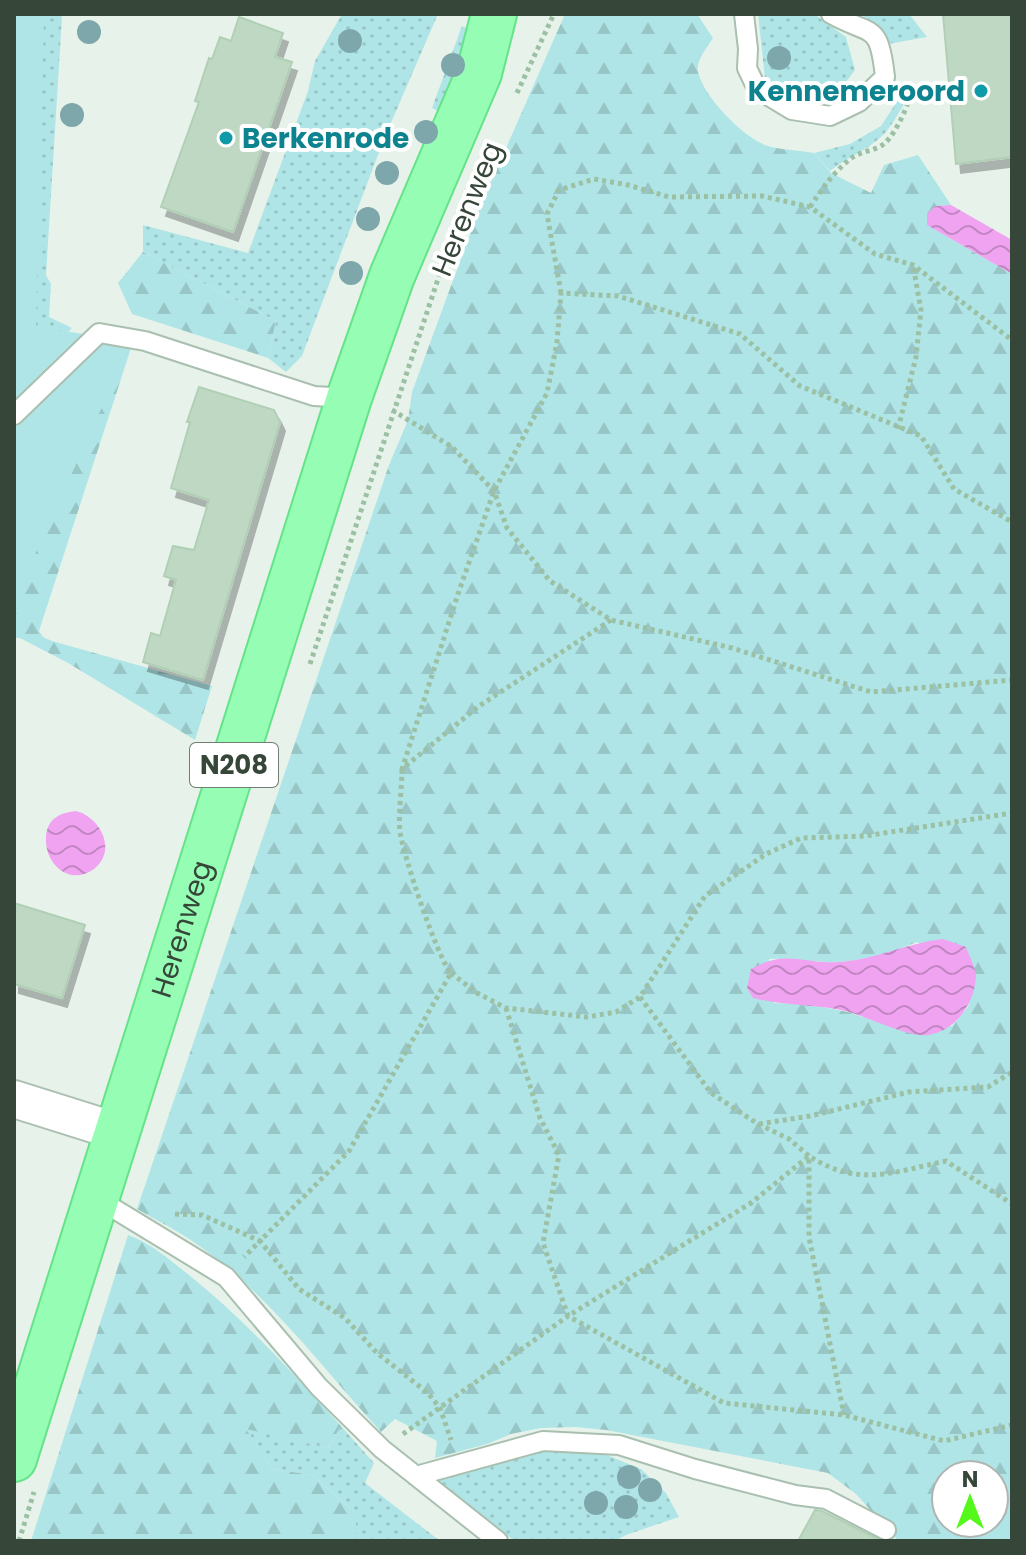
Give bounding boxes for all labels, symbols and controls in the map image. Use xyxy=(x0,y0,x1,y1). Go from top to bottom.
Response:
place label: Kennemeroord xyxy=(748,72,965,111)
marker: Kennemeroord xyxy=(972,82,990,100)
place label: Berkenrode xyxy=(242,119,409,158)
marker: Berkenrode xyxy=(217,129,235,147)
street label: Herenweg xyxy=(422,136,512,282)
road number: N208 xyxy=(190,743,278,787)
street label: Herenweg xyxy=(141,855,221,1002)
north arrow xyxy=(930,1459,1010,1539)
text: N xyxy=(962,1464,978,1495)

